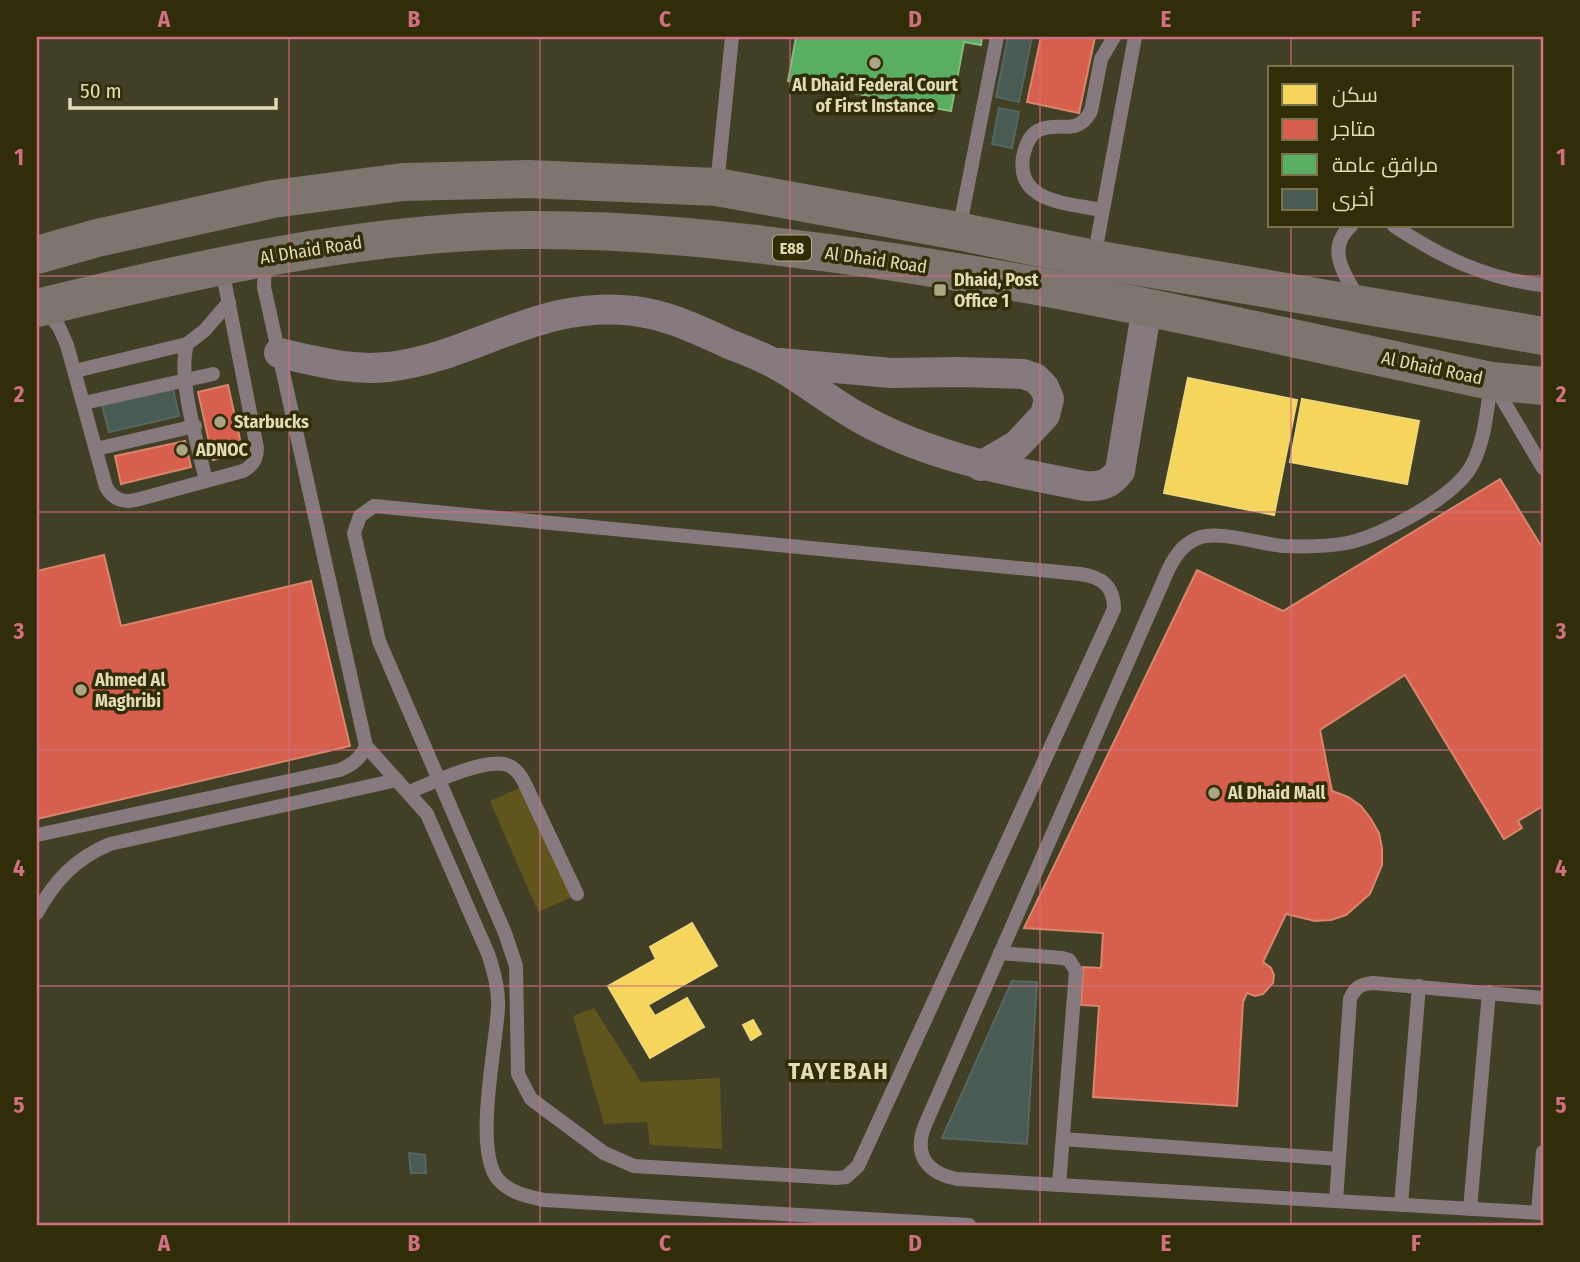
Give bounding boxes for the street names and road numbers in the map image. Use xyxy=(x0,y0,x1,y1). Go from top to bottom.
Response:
street label: Al Dhaid Road xyxy=(258,231,364,269)
road number: E88 xyxy=(773,236,811,260)
street label: Al Dhaid Road xyxy=(823,242,929,278)
street label: Al Dhaid Road xyxy=(1379,347,1485,389)

